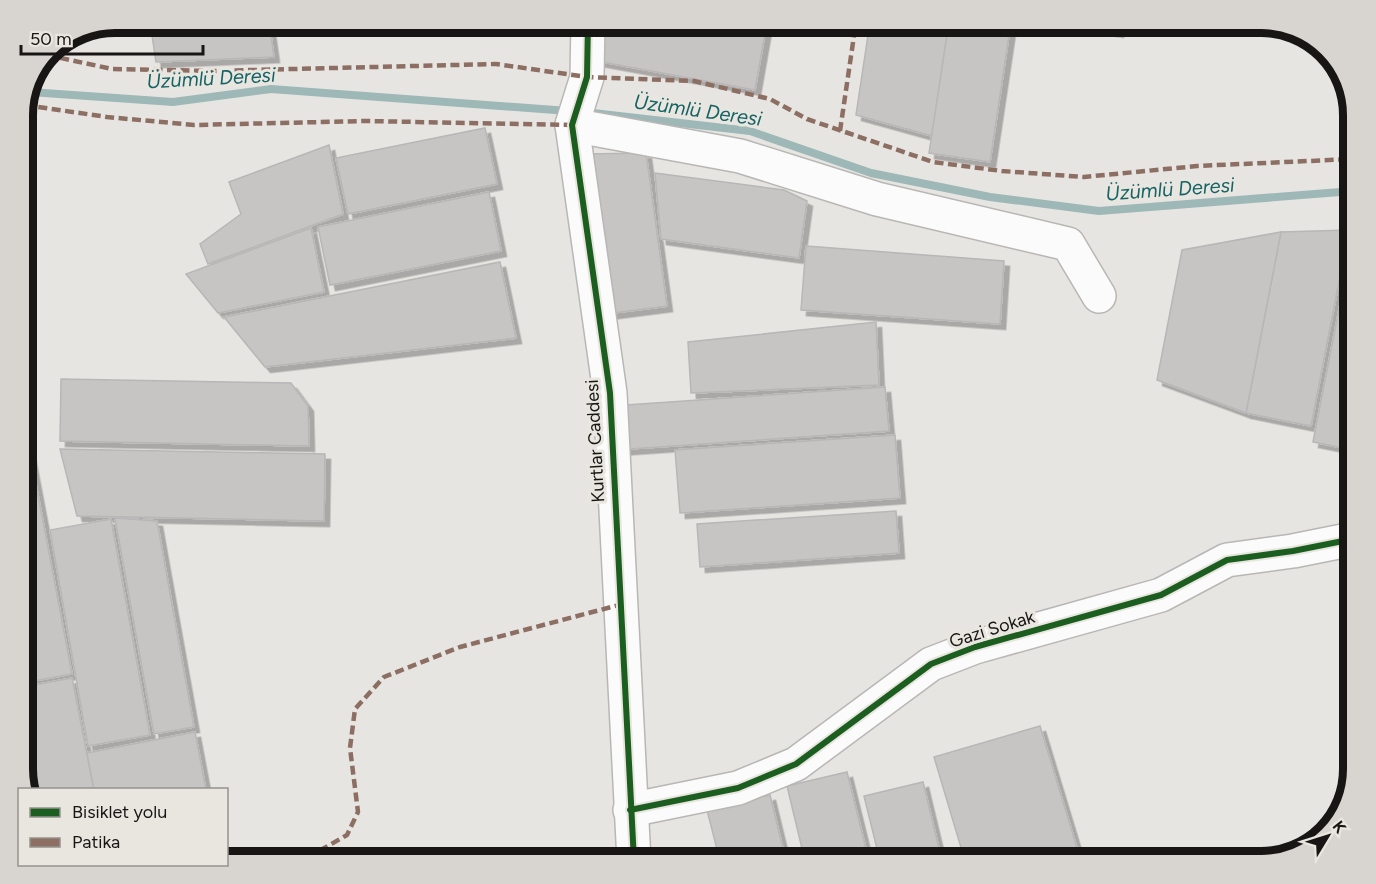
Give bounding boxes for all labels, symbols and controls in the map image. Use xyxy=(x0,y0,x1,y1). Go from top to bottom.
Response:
scale bar xyxy=(21,18,202,56)
text: 50 m xyxy=(30,28,72,50)
water label: Üzümlü Deresi xyxy=(146,63,276,93)
water label: Üzümlü Deresi xyxy=(632,89,764,131)
water label: Üzümlü Deresi xyxy=(1105,173,1236,205)
street label: Kurtlar Caddesi xyxy=(581,379,609,503)
street label: Gazi Sokak xyxy=(947,606,1038,652)
legend xyxy=(18,788,228,866)
text: Bisiklet yolu xyxy=(72,801,167,823)
north arrow xyxy=(1298,806,1358,866)
text: K xyxy=(1329,817,1350,837)
text: Patika xyxy=(72,831,120,853)

